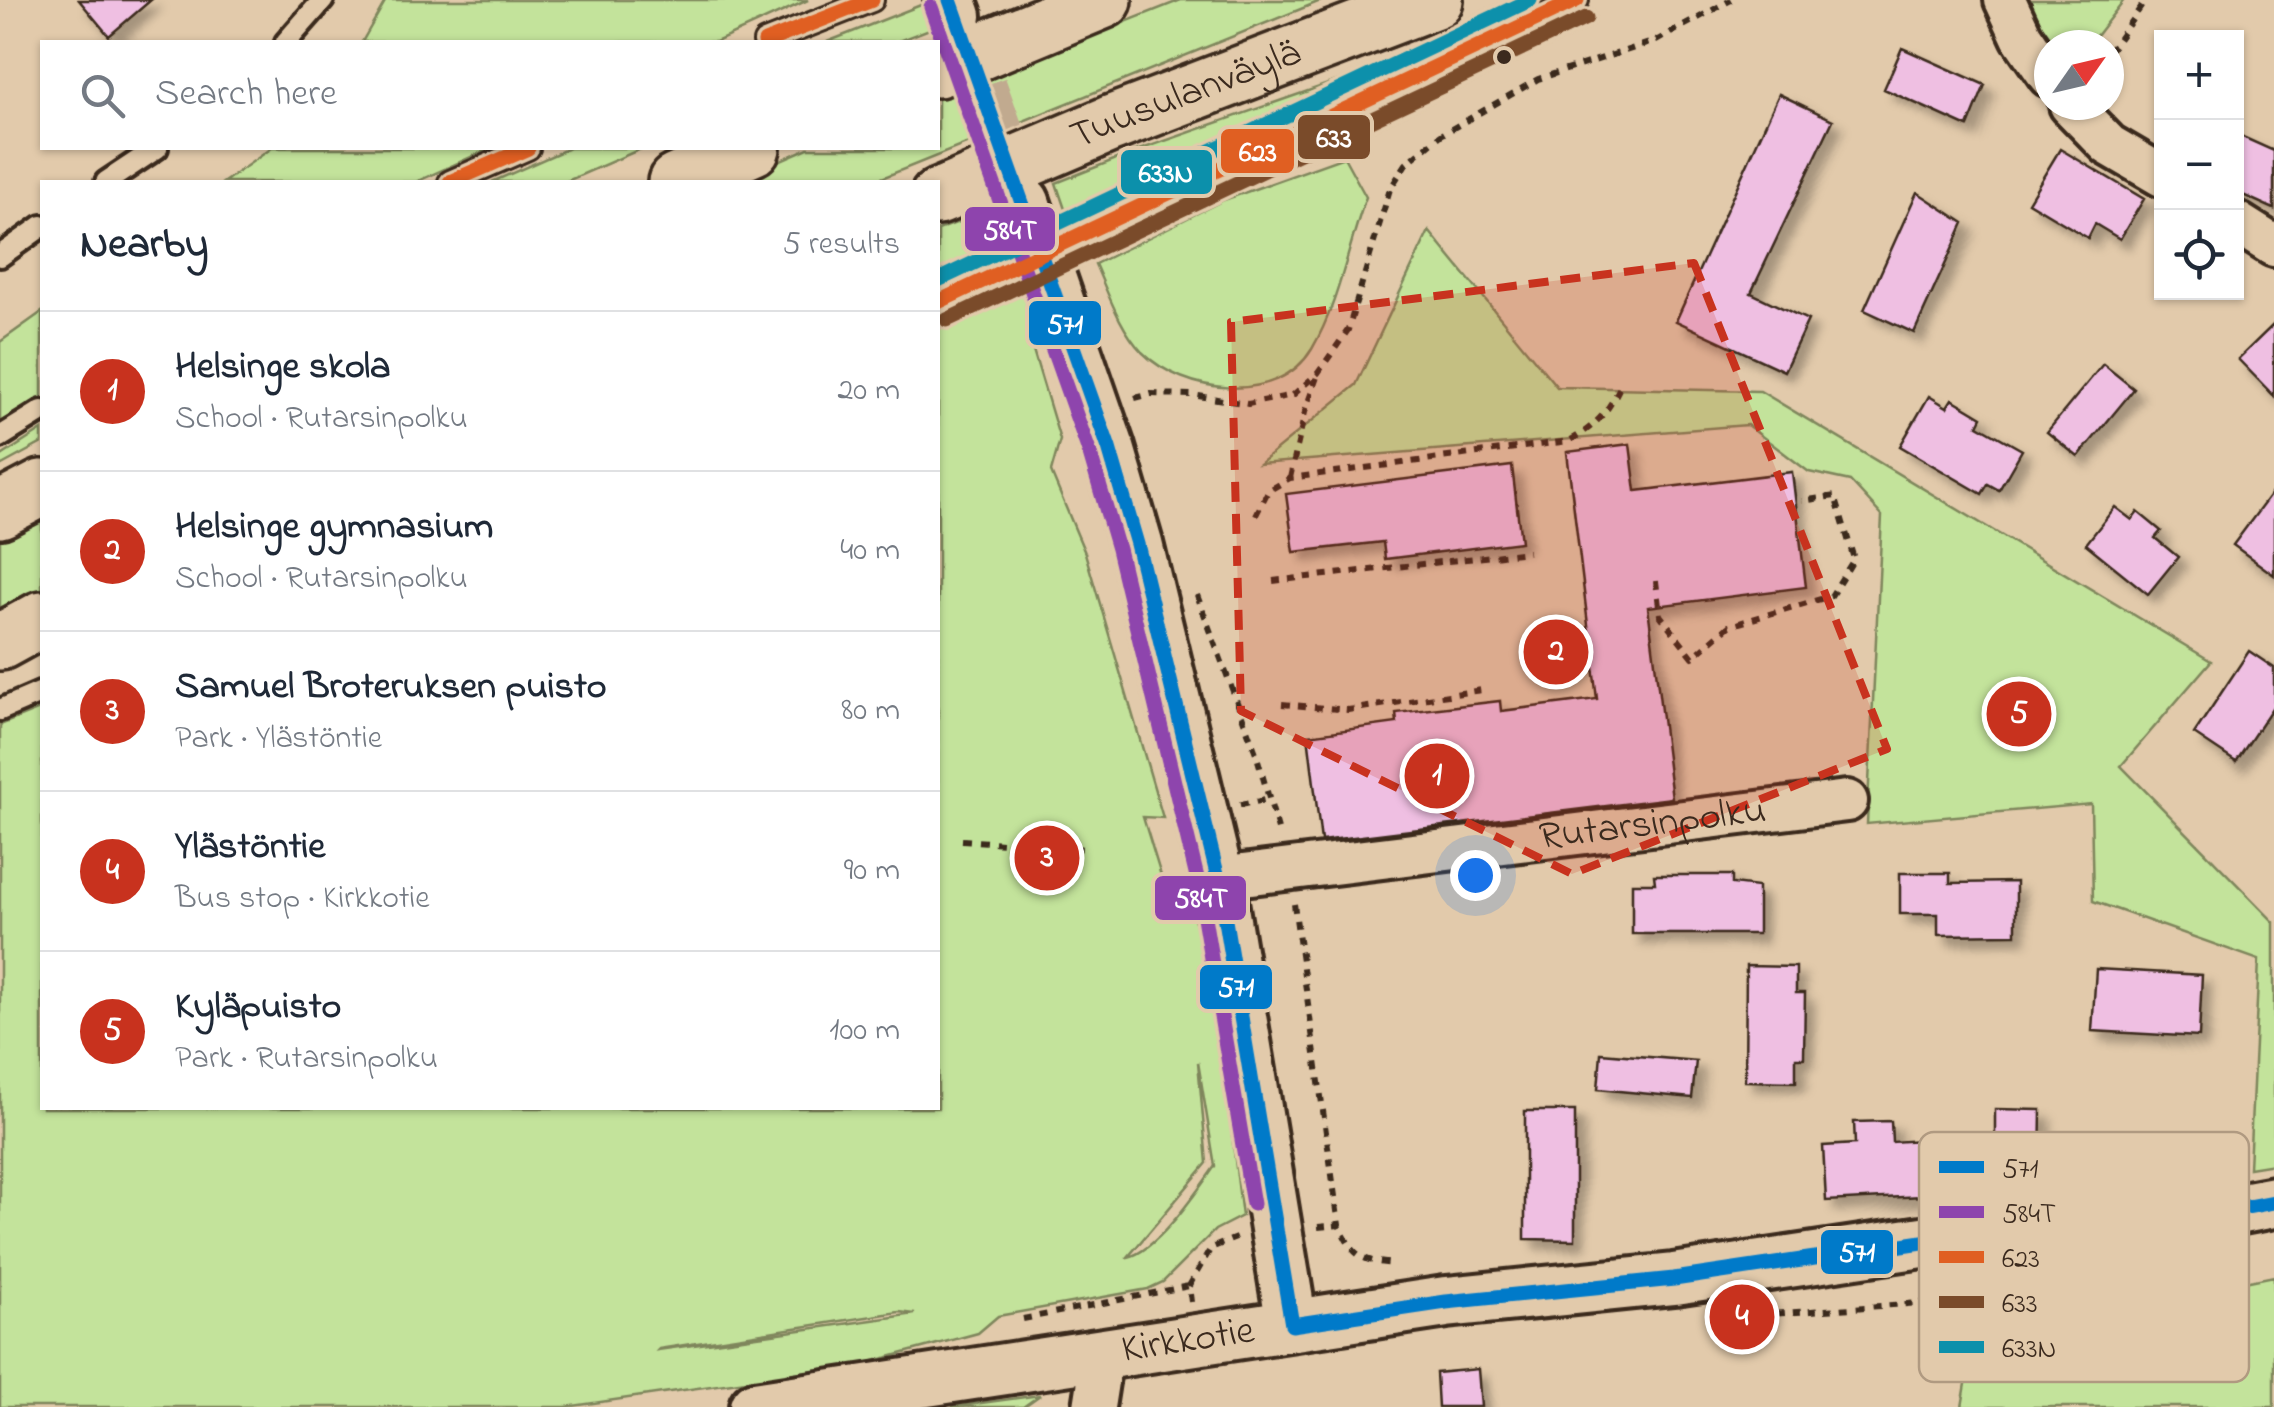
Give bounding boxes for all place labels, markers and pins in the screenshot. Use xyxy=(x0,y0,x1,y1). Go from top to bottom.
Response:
unlabelled marker xyxy=(1494,47,1514,67)
pin: 2 xyxy=(1524,614,1588,690)
pin: 5 xyxy=(1986,676,2052,752)
pin: 1 xyxy=(1404,738,1470,814)
pin: 3 xyxy=(1014,820,1080,896)
pin: 4 xyxy=(1710,1280,1774,1354)

